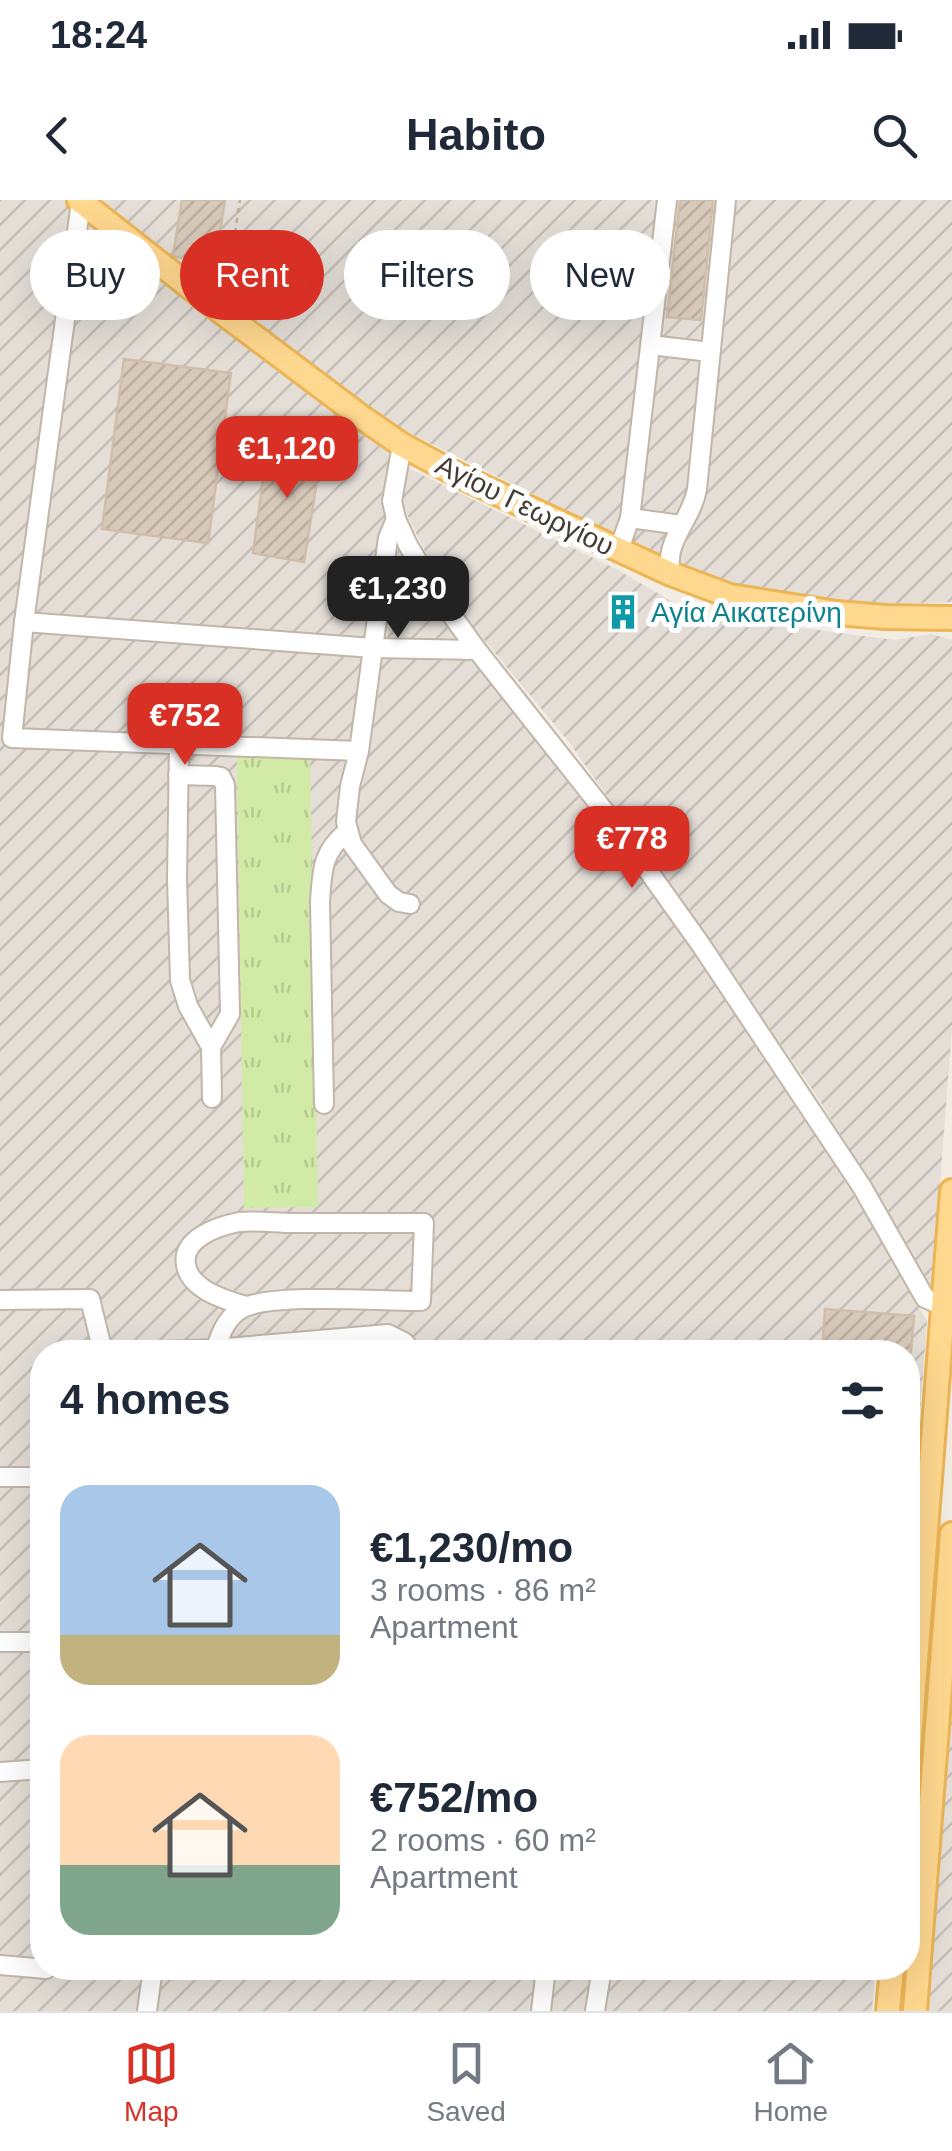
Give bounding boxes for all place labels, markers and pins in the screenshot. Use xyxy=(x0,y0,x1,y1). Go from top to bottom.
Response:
pin: €1,120 xyxy=(206,416,368,501)
pin: €1,230 xyxy=(317,556,479,641)
building icon: Αγία Αικατερίνη xyxy=(604,593,642,631)
place label: Αγία Αικατερίνη xyxy=(651,597,842,628)
pin: €752 xyxy=(126,683,244,768)
pin: €778 xyxy=(573,806,691,891)

